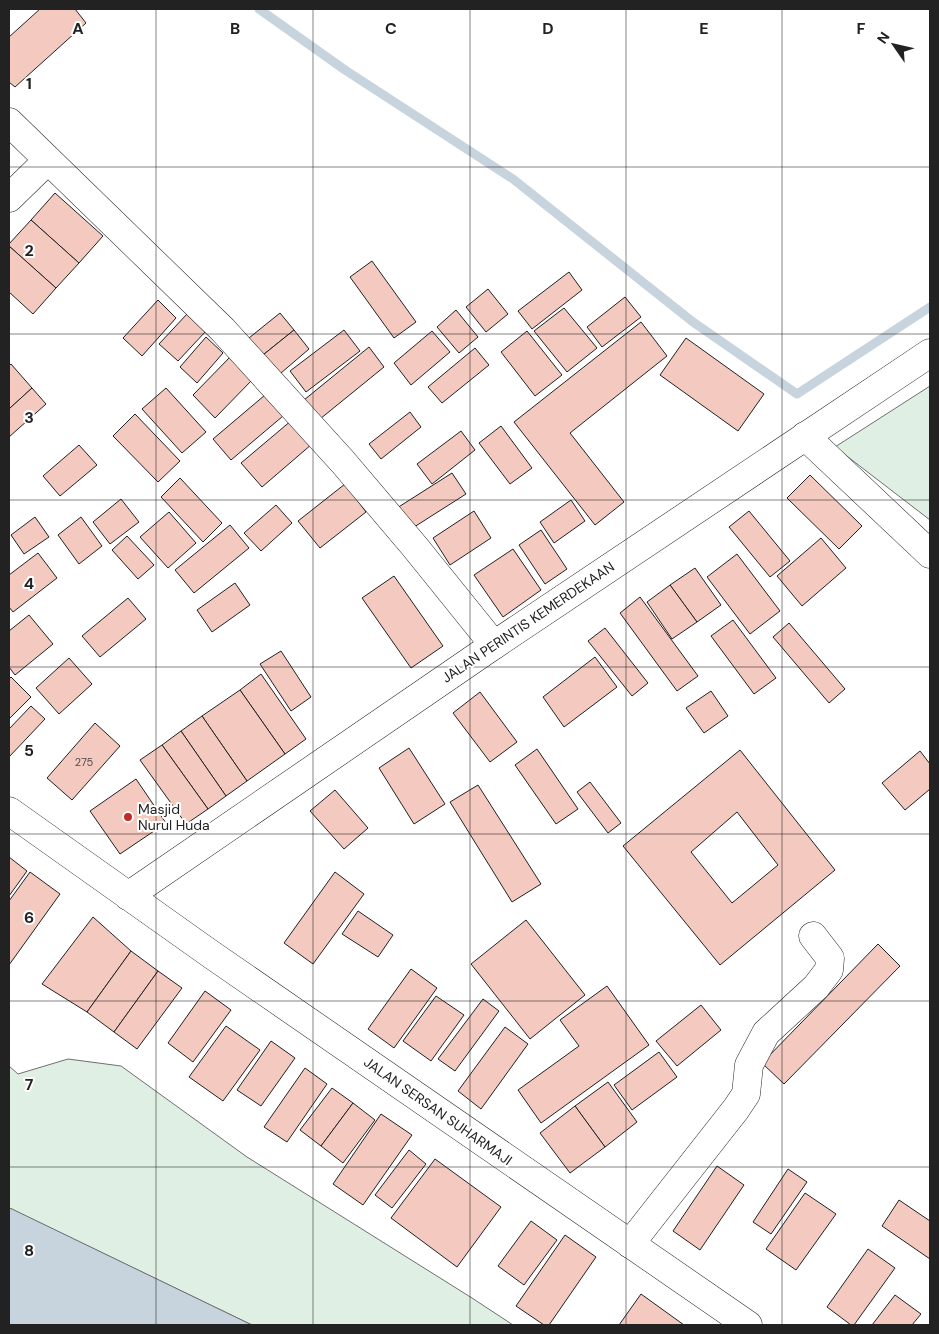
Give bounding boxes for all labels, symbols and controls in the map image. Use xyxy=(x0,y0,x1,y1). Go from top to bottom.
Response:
text: A xyxy=(72,18,84,39)
text: B xyxy=(230,18,240,39)
text: C xyxy=(385,18,397,39)
text: D xyxy=(542,18,554,39)
text: E xyxy=(699,18,709,39)
text: F xyxy=(857,18,866,39)
north arrow xyxy=(869,20,919,70)
text: N xyxy=(873,28,894,47)
text: 1 xyxy=(26,73,32,94)
text: 2 xyxy=(24,240,34,261)
text: 3 xyxy=(24,407,34,428)
street label: JALAN PERINTIS KEMERDEKAAN xyxy=(438,557,618,687)
text: 4 xyxy=(24,573,34,594)
text: 5 xyxy=(24,740,34,761)
house number: 275 xyxy=(75,755,93,769)
place label: Masjid Nurul Huda xyxy=(138,800,210,834)
marker: Masjid Nurul Huda xyxy=(122,811,134,823)
text: 6 xyxy=(24,907,34,928)
street label: JALAN SERSAN SUHARMAJI xyxy=(360,1053,516,1169)
text: 7 xyxy=(25,1074,34,1095)
text: 8 xyxy=(24,1240,34,1261)

